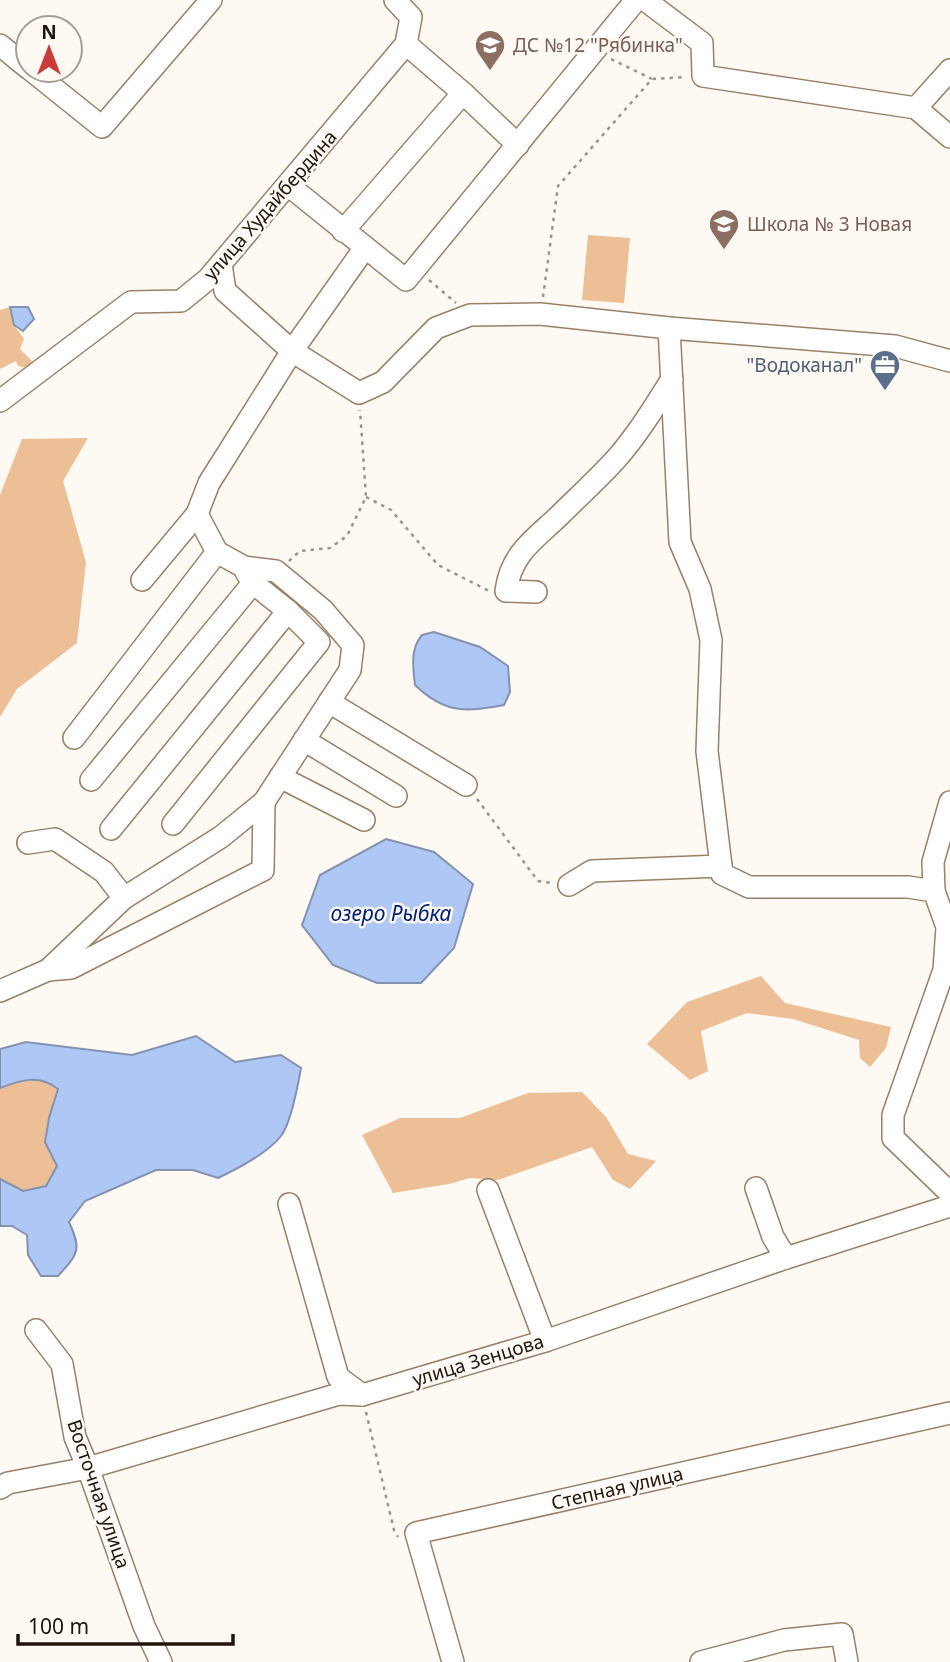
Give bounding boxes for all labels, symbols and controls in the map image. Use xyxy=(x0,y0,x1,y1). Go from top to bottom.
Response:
north arrow xyxy=(14,14,84,84)
text: N xyxy=(41,19,57,45)
school or university icon: ДС №12 "Рябинка" xyxy=(473,28,507,72)
place label: ДС №12 "Рябинка" xyxy=(513,32,683,58)
street label: улица Худайбердина xyxy=(197,124,343,286)
school or university icon: Школа № 3 Новая xyxy=(707,207,741,251)
place label: Школа № 3 Новая xyxy=(747,211,912,237)
office icon: "Водоканал" xyxy=(868,348,902,392)
place label: "Водоканал" xyxy=(747,352,862,378)
water label: озеро Рыбка xyxy=(331,899,452,927)
street label: улица Зенцова xyxy=(409,1328,547,1392)
street label: Восточная улица xyxy=(61,1416,137,1572)
street label: Степная улица xyxy=(548,1460,686,1516)
scale bar xyxy=(18,1602,233,1646)
text: 100 m xyxy=(28,1612,89,1640)

